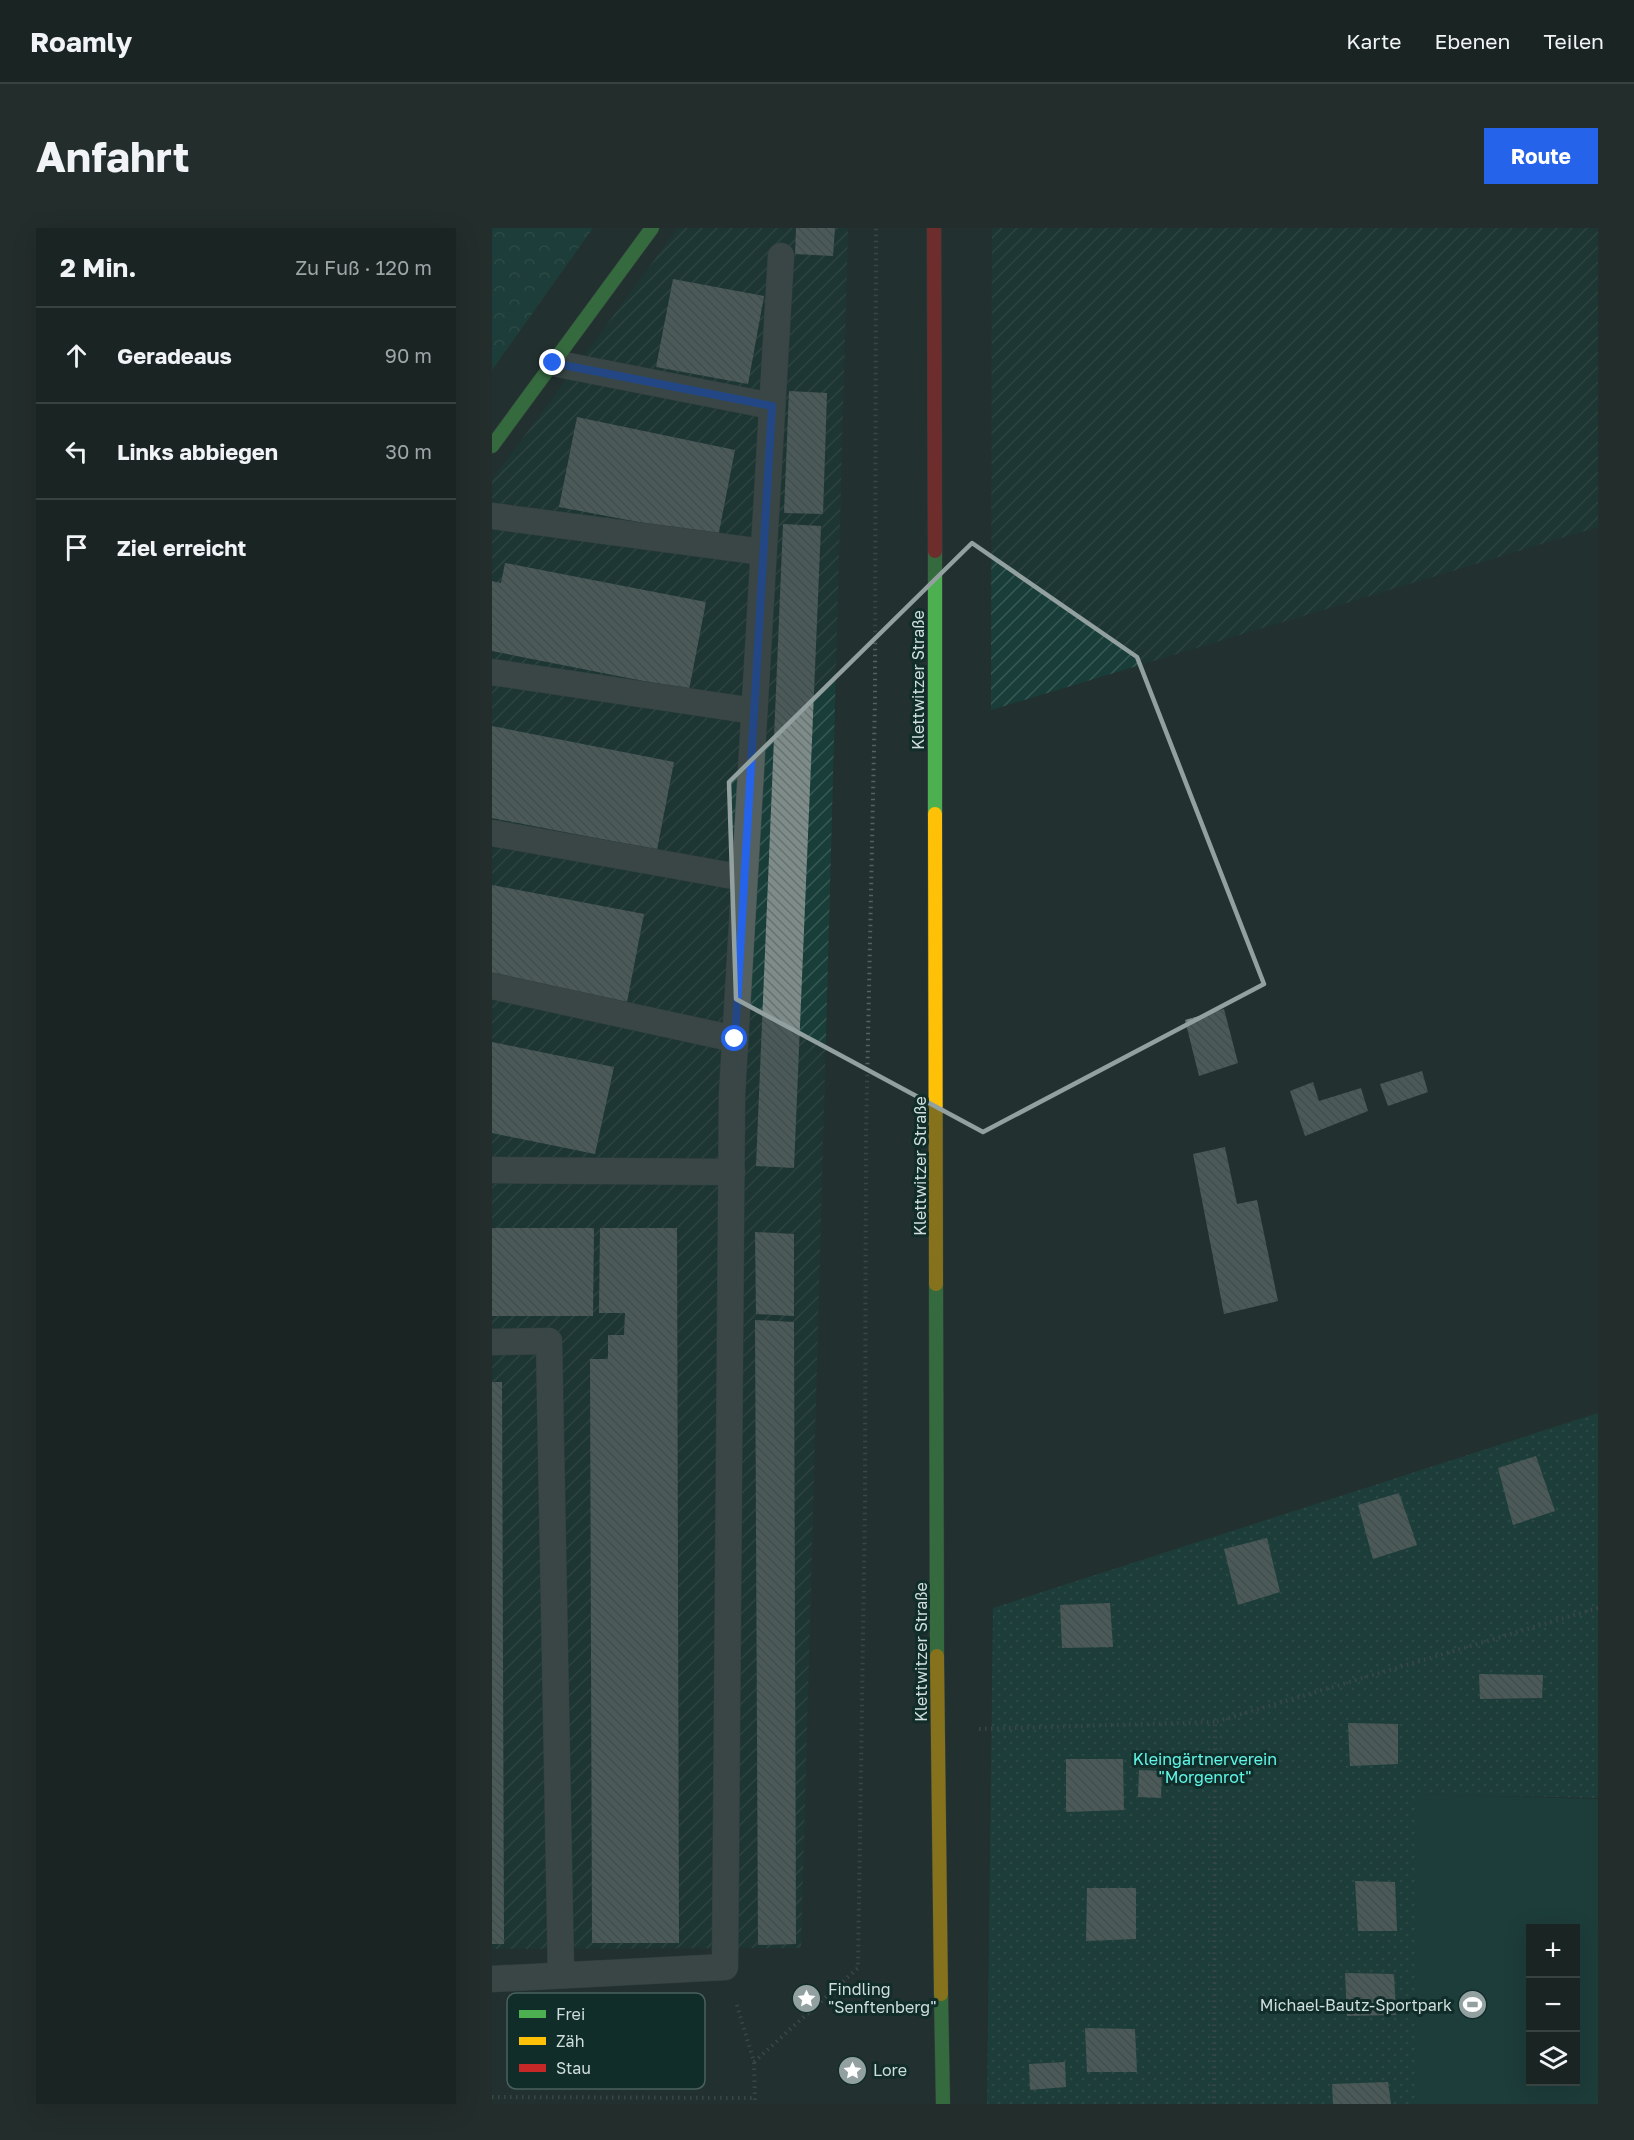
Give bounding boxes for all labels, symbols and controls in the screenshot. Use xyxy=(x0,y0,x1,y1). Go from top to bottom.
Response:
text: Roamly xyxy=(30,25,132,58)
text: Karte xyxy=(1346,28,1402,54)
text: Ebenen xyxy=(1435,28,1510,54)
text: Teilen xyxy=(1543,28,1604,54)
button: Route xyxy=(1484,128,1598,184)
text: Anfahrt xyxy=(36,131,190,181)
text: 2 Min. xyxy=(60,252,137,283)
text: Zu Fuß · 120 m xyxy=(295,255,432,279)
icon: ahead xyxy=(60,339,93,372)
text: Geradeaus xyxy=(117,342,232,369)
text: 90 m xyxy=(385,343,432,367)
route end xyxy=(539,349,565,375)
icon: left xyxy=(60,435,93,468)
text: Links abbiegen xyxy=(117,438,278,465)
text: 30 m xyxy=(385,439,432,463)
icon: arrive xyxy=(60,531,93,564)
text: Ziel erreicht xyxy=(117,534,246,561)
street label: Klettwitzer Straße xyxy=(908,610,928,750)
route start xyxy=(721,1025,747,1051)
street label: Klettwitzer Straße xyxy=(910,1096,930,1236)
street label: Klettwitzer Straße xyxy=(911,1582,931,1722)
park label: Kleingärtnerverein "Morgenrot" xyxy=(1133,1749,1277,1787)
map controls xyxy=(1526,1924,1580,2086)
button: + xyxy=(1526,1924,1580,1978)
button: − xyxy=(1526,1978,1580,2032)
place label: Findling "Senftenberg" xyxy=(828,1979,936,2017)
place icon: Findling "Senftenberg" xyxy=(791,1982,823,2014)
sports icon: Michael-Bautz-Sportpark xyxy=(1457,1989,1489,2021)
legend xyxy=(507,1993,705,2089)
place label: Michael-Bautz-Sportpark xyxy=(1260,1995,1452,2015)
text: Frei xyxy=(556,2004,585,2024)
text: Zäh xyxy=(556,2031,584,2051)
button: layers xyxy=(1526,2032,1580,2086)
place icon: Lore xyxy=(836,2054,868,2086)
text: Stau xyxy=(556,2058,591,2078)
place label: Lore xyxy=(873,2060,907,2080)

